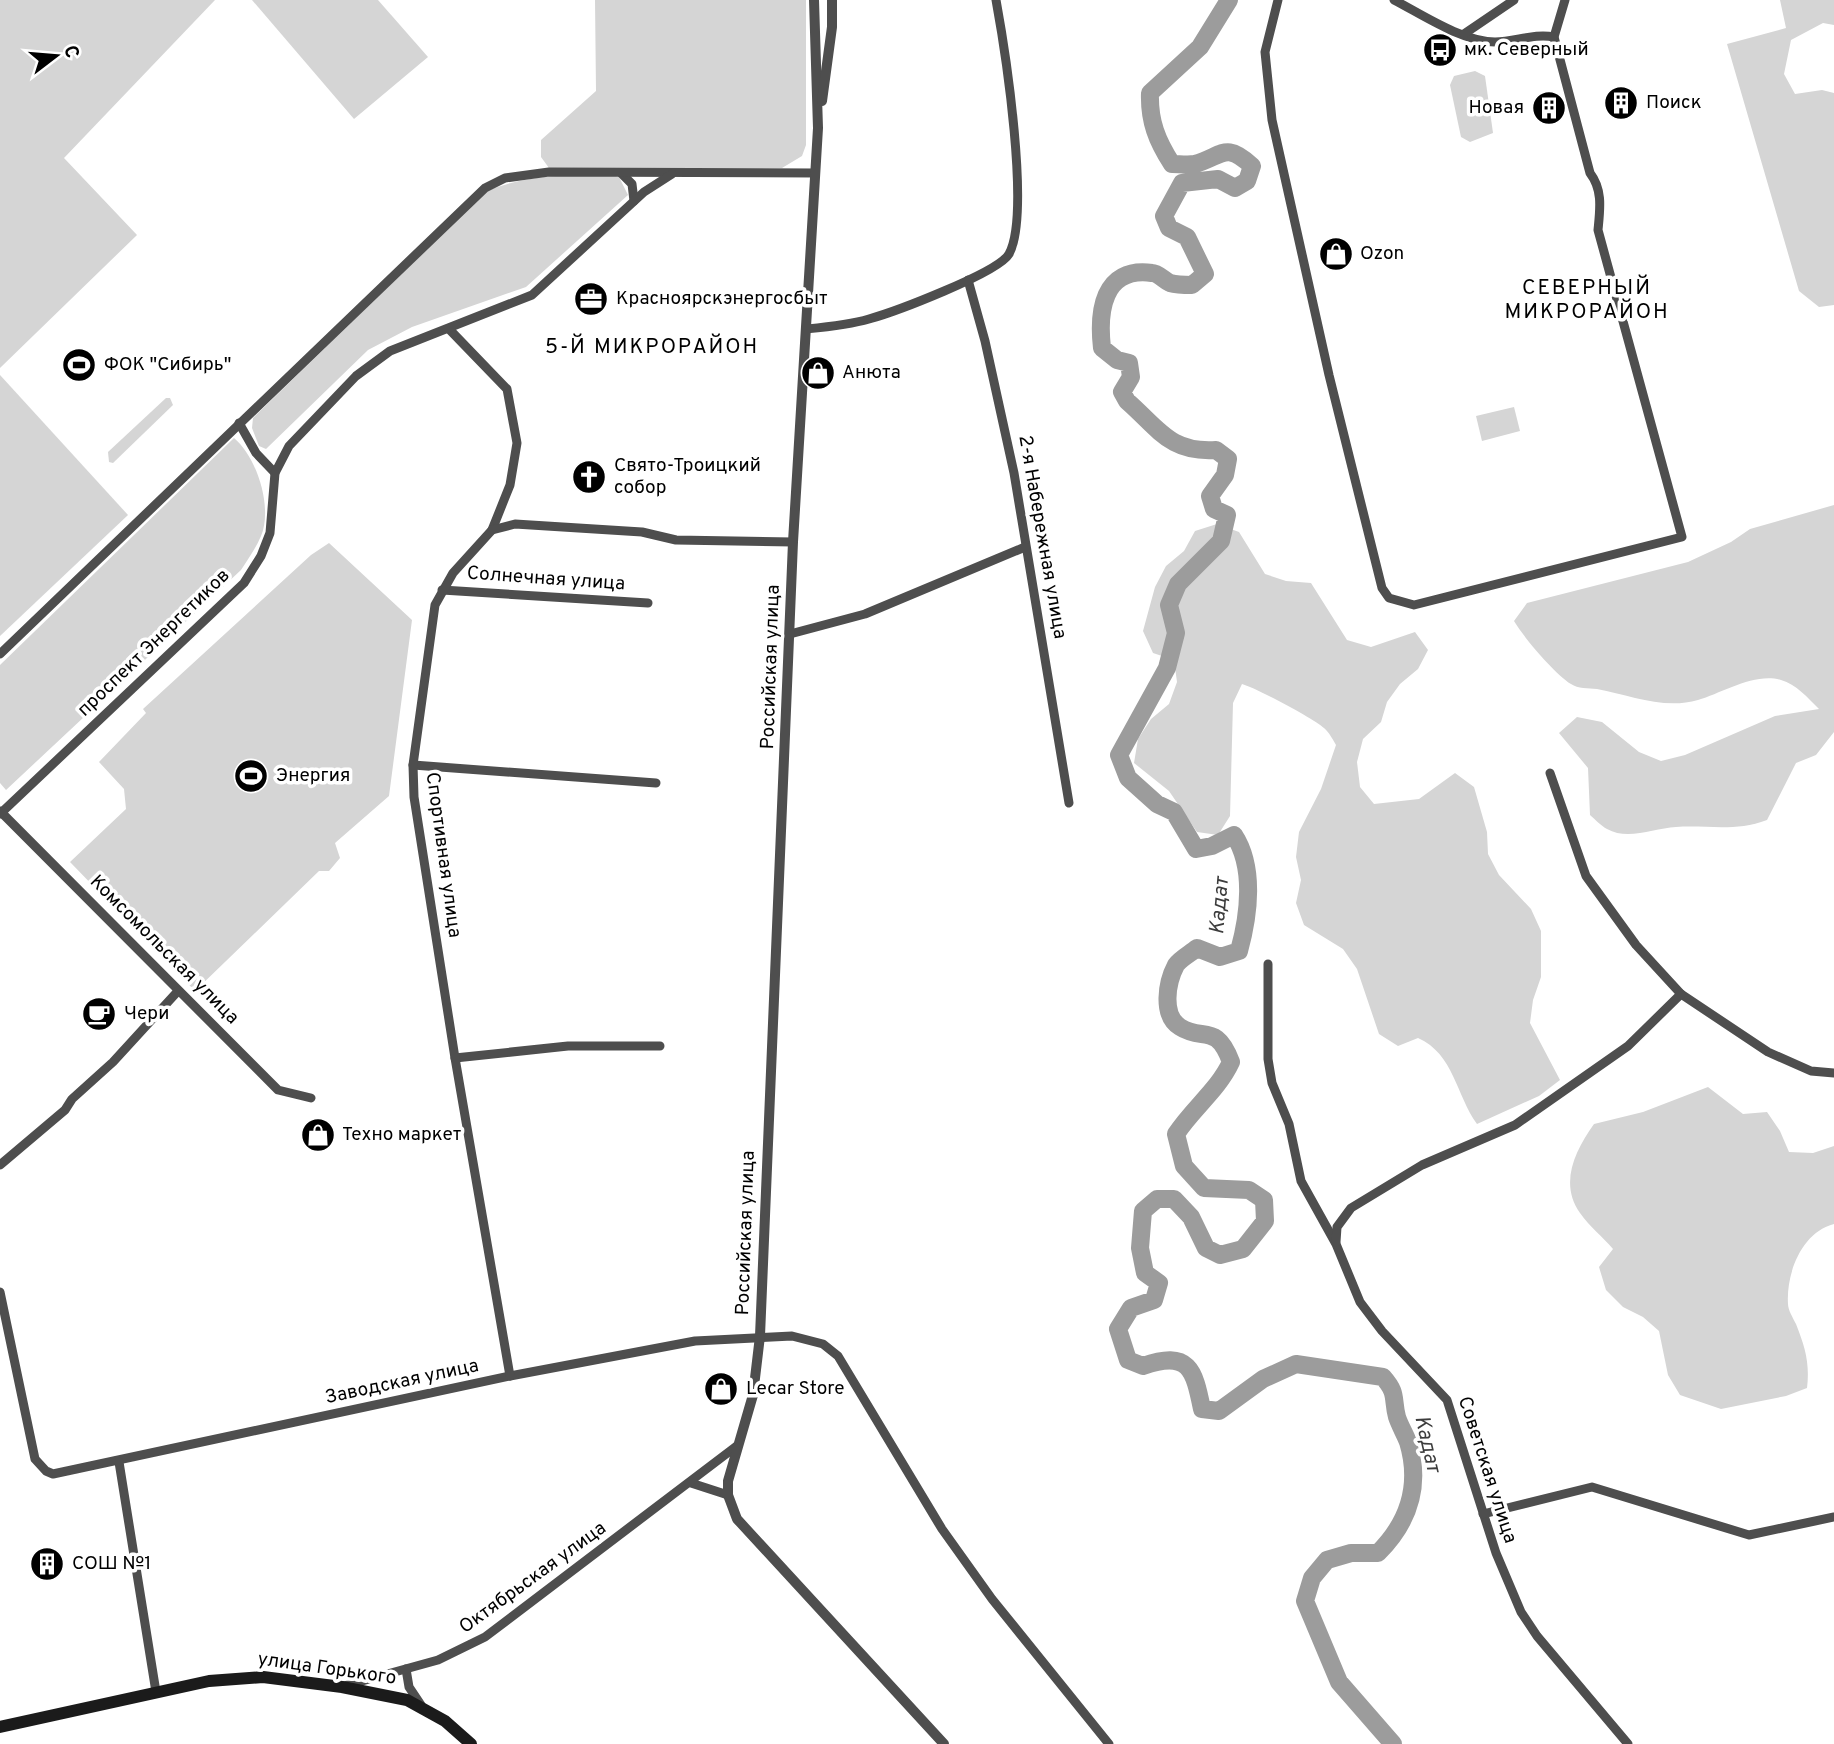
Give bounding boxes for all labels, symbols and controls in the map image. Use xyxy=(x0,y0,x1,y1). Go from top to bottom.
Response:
north arrow xyxy=(21,21,91,91)
bus stop icon: мк. Северный xyxy=(1421,31,1459,69)
place label: мк. Северный xyxy=(1464,38,1589,62)
text: С xyxy=(57,43,84,61)
building icon: Поиск xyxy=(1602,84,1640,122)
building icon: Новая xyxy=(1530,89,1568,127)
place label: Поиск xyxy=(1646,91,1702,115)
place label: Новая xyxy=(1469,96,1524,120)
shop icon: Ozon xyxy=(1317,235,1355,273)
place label: Ozon xyxy=(1360,242,1404,266)
district label: СЕВЕРНЫЙ МИКРОРАЙОН xyxy=(1504,274,1670,326)
office icon: Красноярскэнергосбыт xyxy=(572,280,610,318)
place label: Красноярскэнергосбыт xyxy=(616,287,828,311)
district label: 5-Й МИКРОРАЙОН xyxy=(545,333,759,361)
sports icon: ФОК "Сибирь" xyxy=(60,346,98,384)
place label: ФОК "Сибирь" xyxy=(104,353,231,377)
shop icon: Анюта xyxy=(799,354,837,392)
place label: Анюта xyxy=(842,361,901,385)
street label: 2-я Набережная улица xyxy=(1012,433,1072,641)
place label: Свято-Троицкий собор xyxy=(614,454,761,500)
church icon: Свято-Троицкий собор xyxy=(570,458,608,496)
street label: Солнечная улица xyxy=(466,561,626,597)
street label: проспект Энергетиков xyxy=(73,564,235,722)
street label: Российская улица xyxy=(756,584,786,750)
sports icon: Энергия xyxy=(232,757,270,795)
place label: Энергия xyxy=(276,764,350,788)
street label: Спортивная улица xyxy=(420,771,466,939)
street label: Комсомольская улица xyxy=(84,870,244,1030)
water label: Кадат xyxy=(1204,874,1236,936)
cafe icon: Чери xyxy=(80,995,118,1033)
place label: Чери xyxy=(124,1002,169,1026)
shop icon: Техно маркет xyxy=(299,1116,337,1154)
place label: Техно маркет xyxy=(342,1123,462,1147)
street label: Российская улица xyxy=(731,1150,761,1316)
street label: Заводская улица xyxy=(323,1354,481,1410)
shop icon: Lecar Store xyxy=(702,1370,740,1408)
place label: Lecar Store xyxy=(746,1377,844,1401)
street label: Советская улица xyxy=(1452,1394,1522,1546)
water label: Кадат xyxy=(1407,1413,1447,1477)
street label: Октябрьская улица xyxy=(455,1517,611,1639)
building icon: СОШ №1 xyxy=(28,1545,66,1583)
place label: СОШ №1 xyxy=(72,1552,151,1576)
street label: улица Горького xyxy=(256,1647,398,1691)

